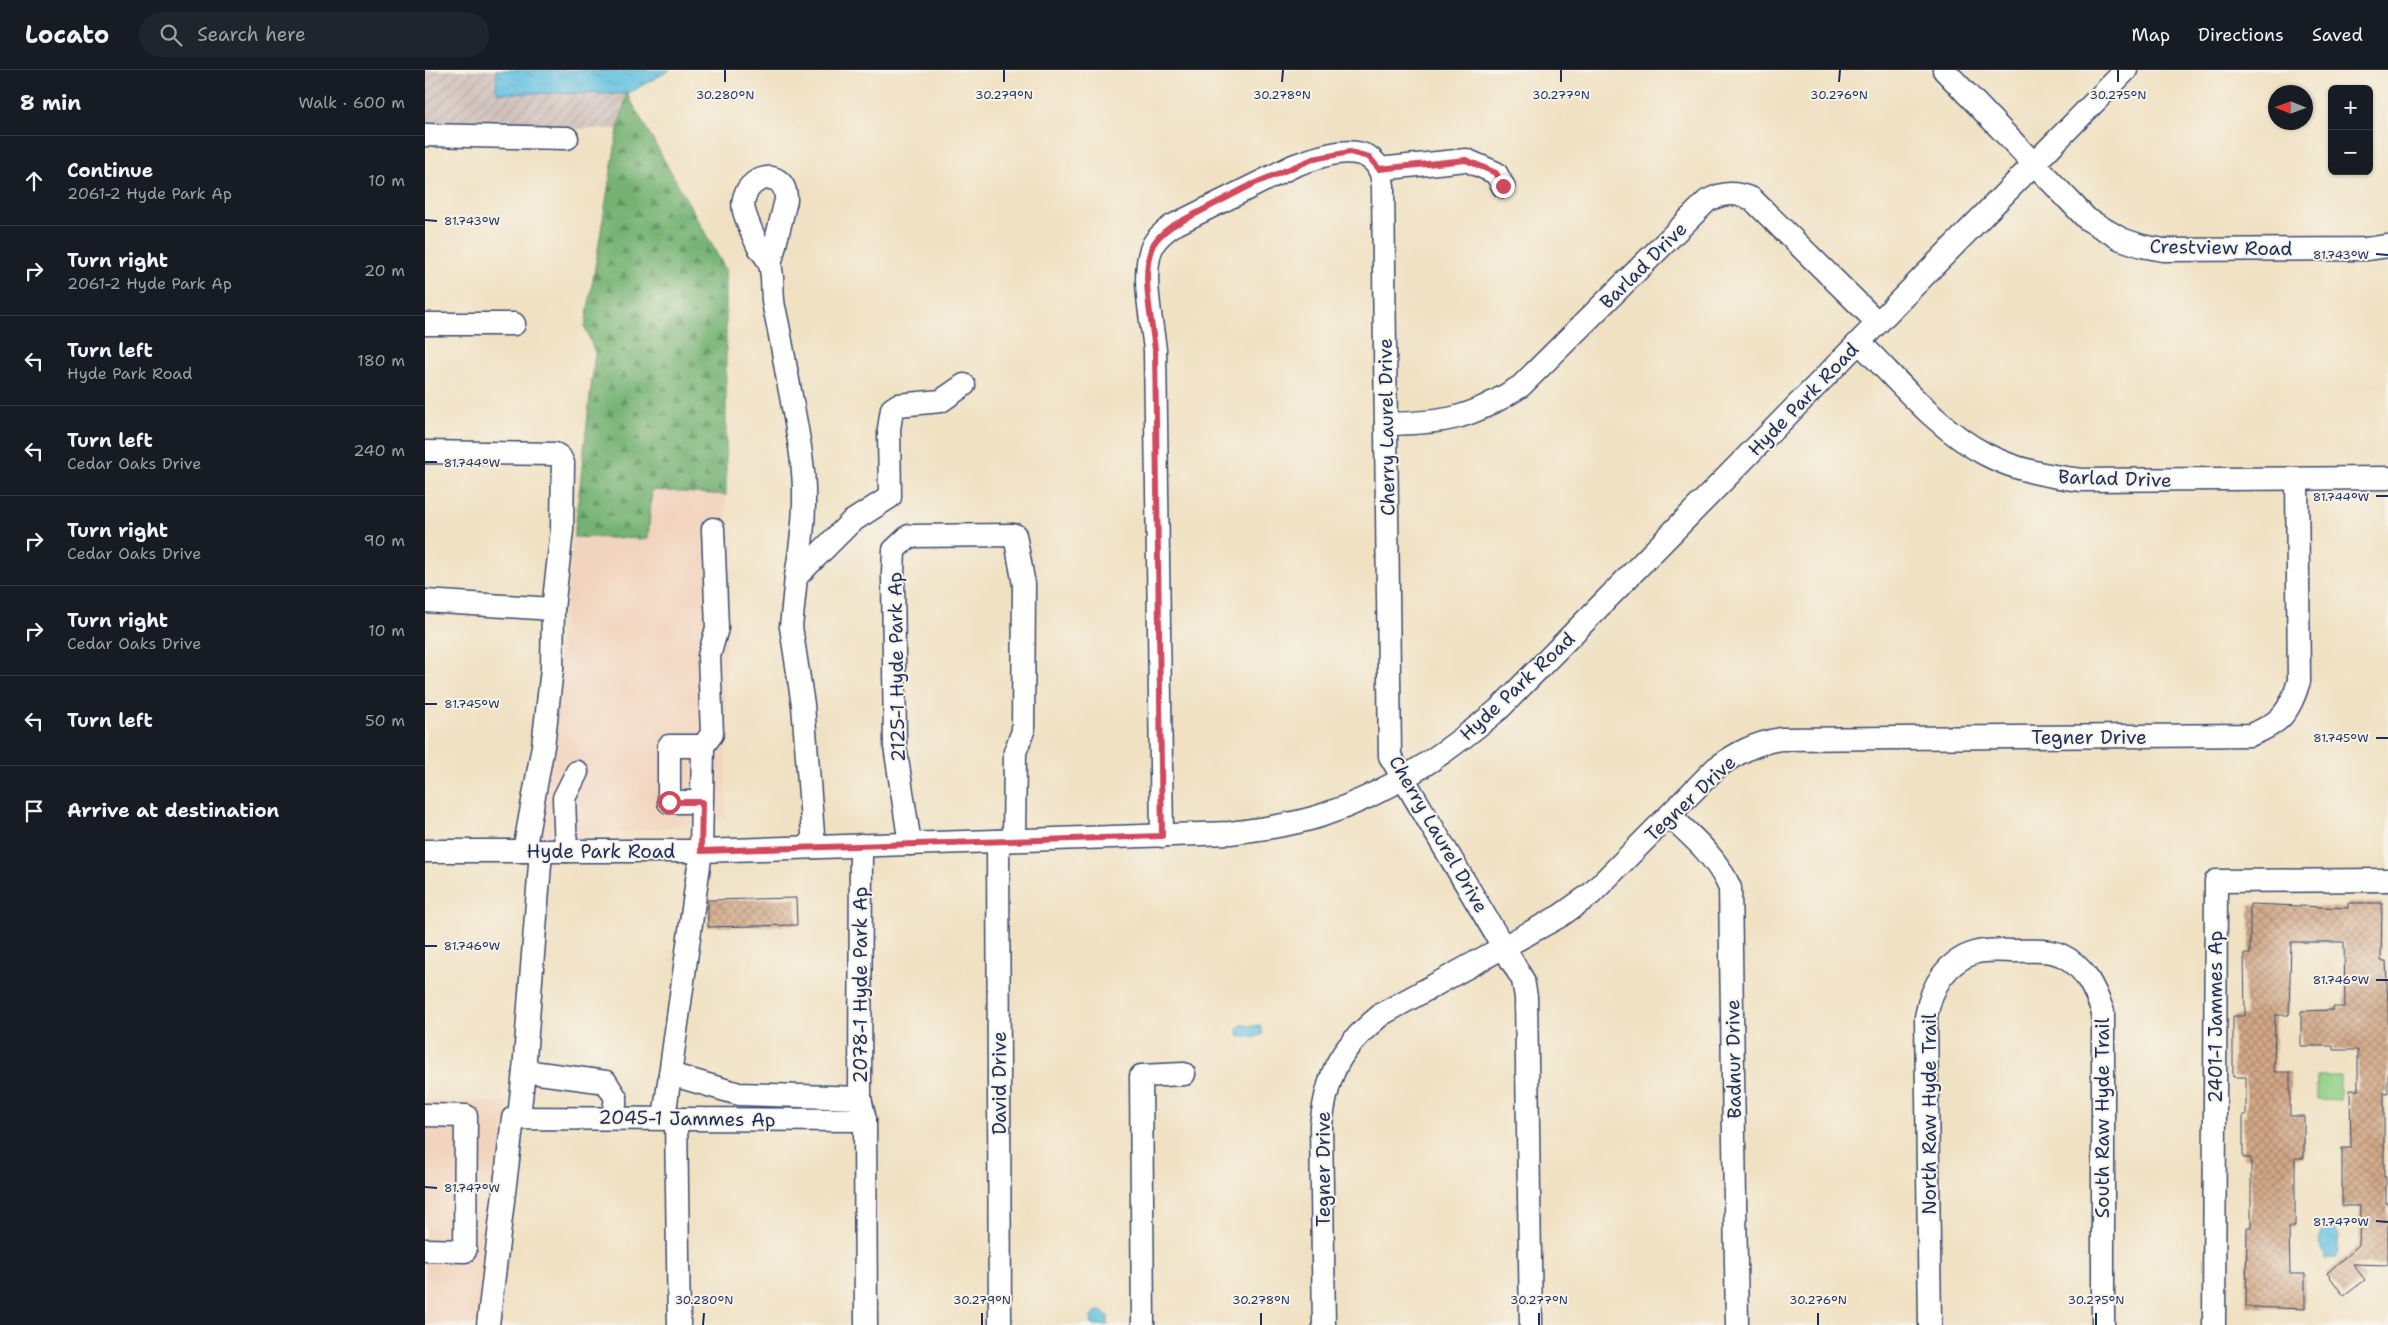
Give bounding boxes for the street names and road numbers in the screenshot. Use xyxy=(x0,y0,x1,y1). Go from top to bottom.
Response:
street label: Barlad Drive xyxy=(1594,216,1692,314)
street label: Crestview Road xyxy=(2149,234,2293,261)
street label: Hyde Park Road xyxy=(1743,337,1864,462)
street label: Cherry Laurel Drive xyxy=(1372,338,1401,516)
street label: Barlad Drive xyxy=(2058,464,2172,493)
street label: 2125-1 Hyde Park Ap xyxy=(882,572,911,762)
street label: Hyde Park Road xyxy=(1454,626,1580,746)
street label: Tegner Drive xyxy=(2031,725,2147,750)
street label: Tegner Drive xyxy=(1640,750,1741,847)
street label: Cherry Laurel Drive xyxy=(1383,751,1494,917)
street label: Hyde Park Road xyxy=(527,839,675,864)
street label: 2078-1 Hyde Park Ap xyxy=(848,887,873,1083)
street label: 2401-1 Jammes Ap xyxy=(2203,931,2228,1103)
street label: Badnur Drive xyxy=(1720,999,1747,1119)
street label: North Raw Hyde Trail xyxy=(1917,1013,1942,1215)
street label: South Raw Hyde Trail xyxy=(2090,1018,2115,1218)
street label: David Drive xyxy=(987,1031,1012,1135)
street label: 2045-1 Jammes Ap xyxy=(598,1104,776,1133)
street label: Tegner Drive xyxy=(1311,1111,1336,1227)

